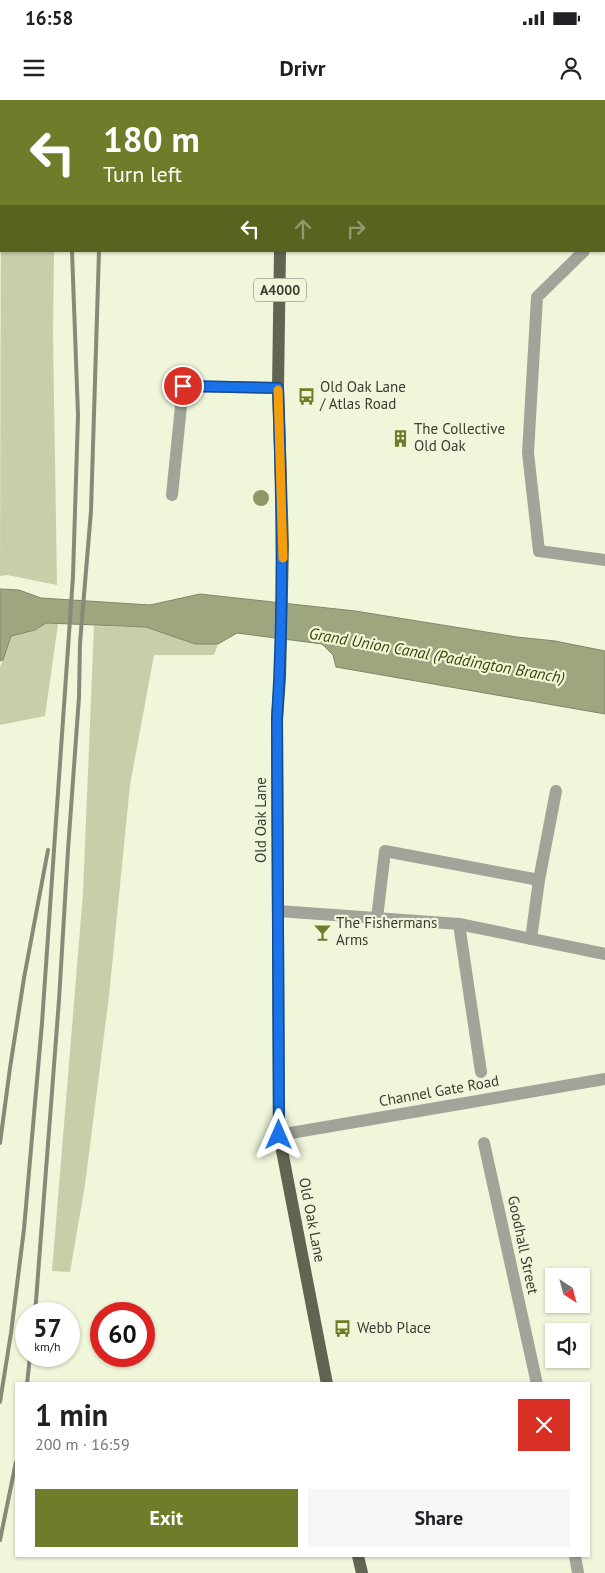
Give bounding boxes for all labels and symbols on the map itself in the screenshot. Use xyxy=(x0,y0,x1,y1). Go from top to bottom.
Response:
road number: A4000 xyxy=(254,278,306,302)
pin xyxy=(162,365,204,407)
place label: Old Oak Lane / Atlas Road xyxy=(319,377,406,413)
bus stop icon: Old Oak Lane / Atlas Road xyxy=(296,386,316,406)
place label: The Collective Old Oak xyxy=(414,419,505,455)
building icon: The Collective Old Oak xyxy=(390,428,410,448)
water label: Grand Union Canal (Paddington Branch) xyxy=(308,623,566,687)
street label: Old Oak Lane xyxy=(251,777,270,863)
place label: The Fishermans Arms xyxy=(336,913,437,949)
bar icon: The Fishermans Arms xyxy=(312,922,332,942)
street label: Channel Gate Road xyxy=(377,1071,500,1110)
position arrow xyxy=(252,1108,304,1160)
street label: Old Oak Lane xyxy=(295,1176,330,1264)
street label: Goodhall Street xyxy=(504,1194,543,1296)
north arrow xyxy=(545,1268,590,1312)
speed limit sign: 60 xyxy=(90,1302,155,1367)
bus stop icon: Webb Place xyxy=(333,1318,353,1338)
place label: Webb Place xyxy=(357,1318,431,1337)

